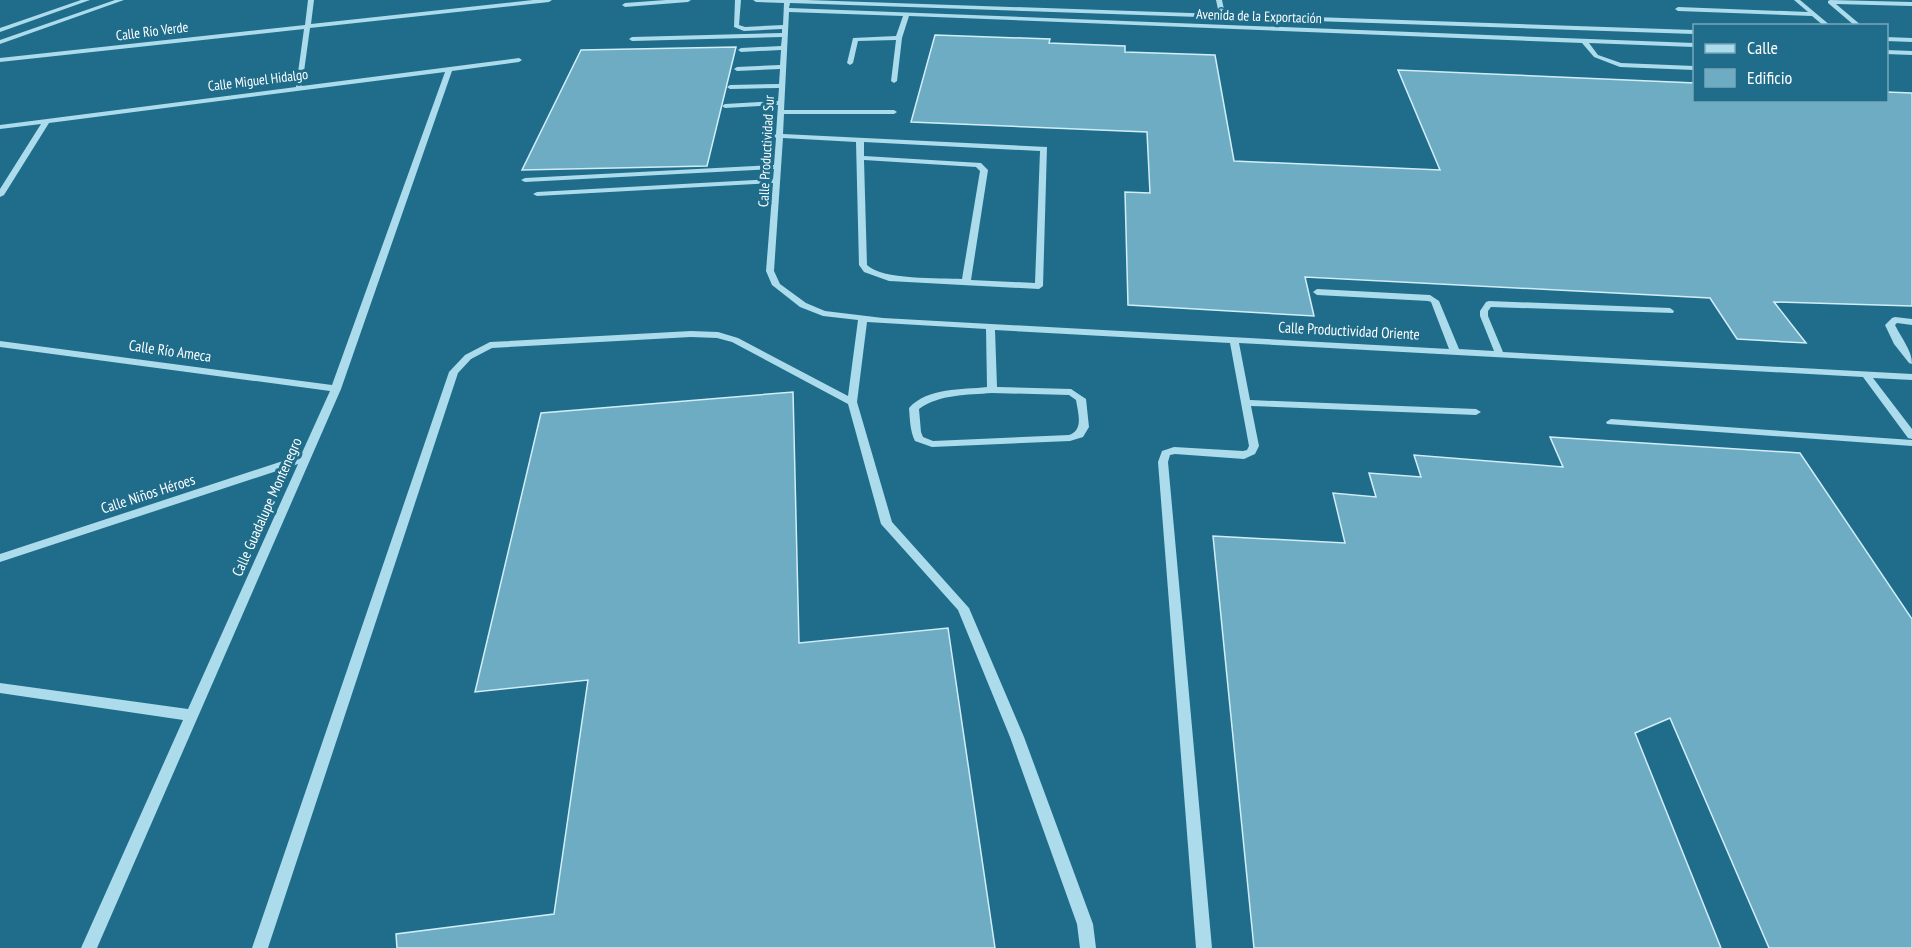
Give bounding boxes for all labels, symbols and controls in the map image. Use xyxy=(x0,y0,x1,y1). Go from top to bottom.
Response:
street label: Avenida de la Exportación xyxy=(1196,5,1322,27)
street label: Calle Río Verde xyxy=(115,18,189,44)
legend xyxy=(1693,24,1888,102)
text: Calle xyxy=(1747,36,1778,59)
street label: Calle Miguel Hidalgo xyxy=(207,65,309,95)
text: Edificio xyxy=(1747,66,1793,89)
street label: Calle Productividad Sur xyxy=(754,94,778,207)
street label: Calle Productividad Oriente xyxy=(1278,317,1420,344)
street label: Calle Río Ameca xyxy=(128,335,213,366)
street label: Calle Guadalupe Montenegro xyxy=(227,434,306,579)
street label: Calle Niños Héroes xyxy=(98,469,197,518)

